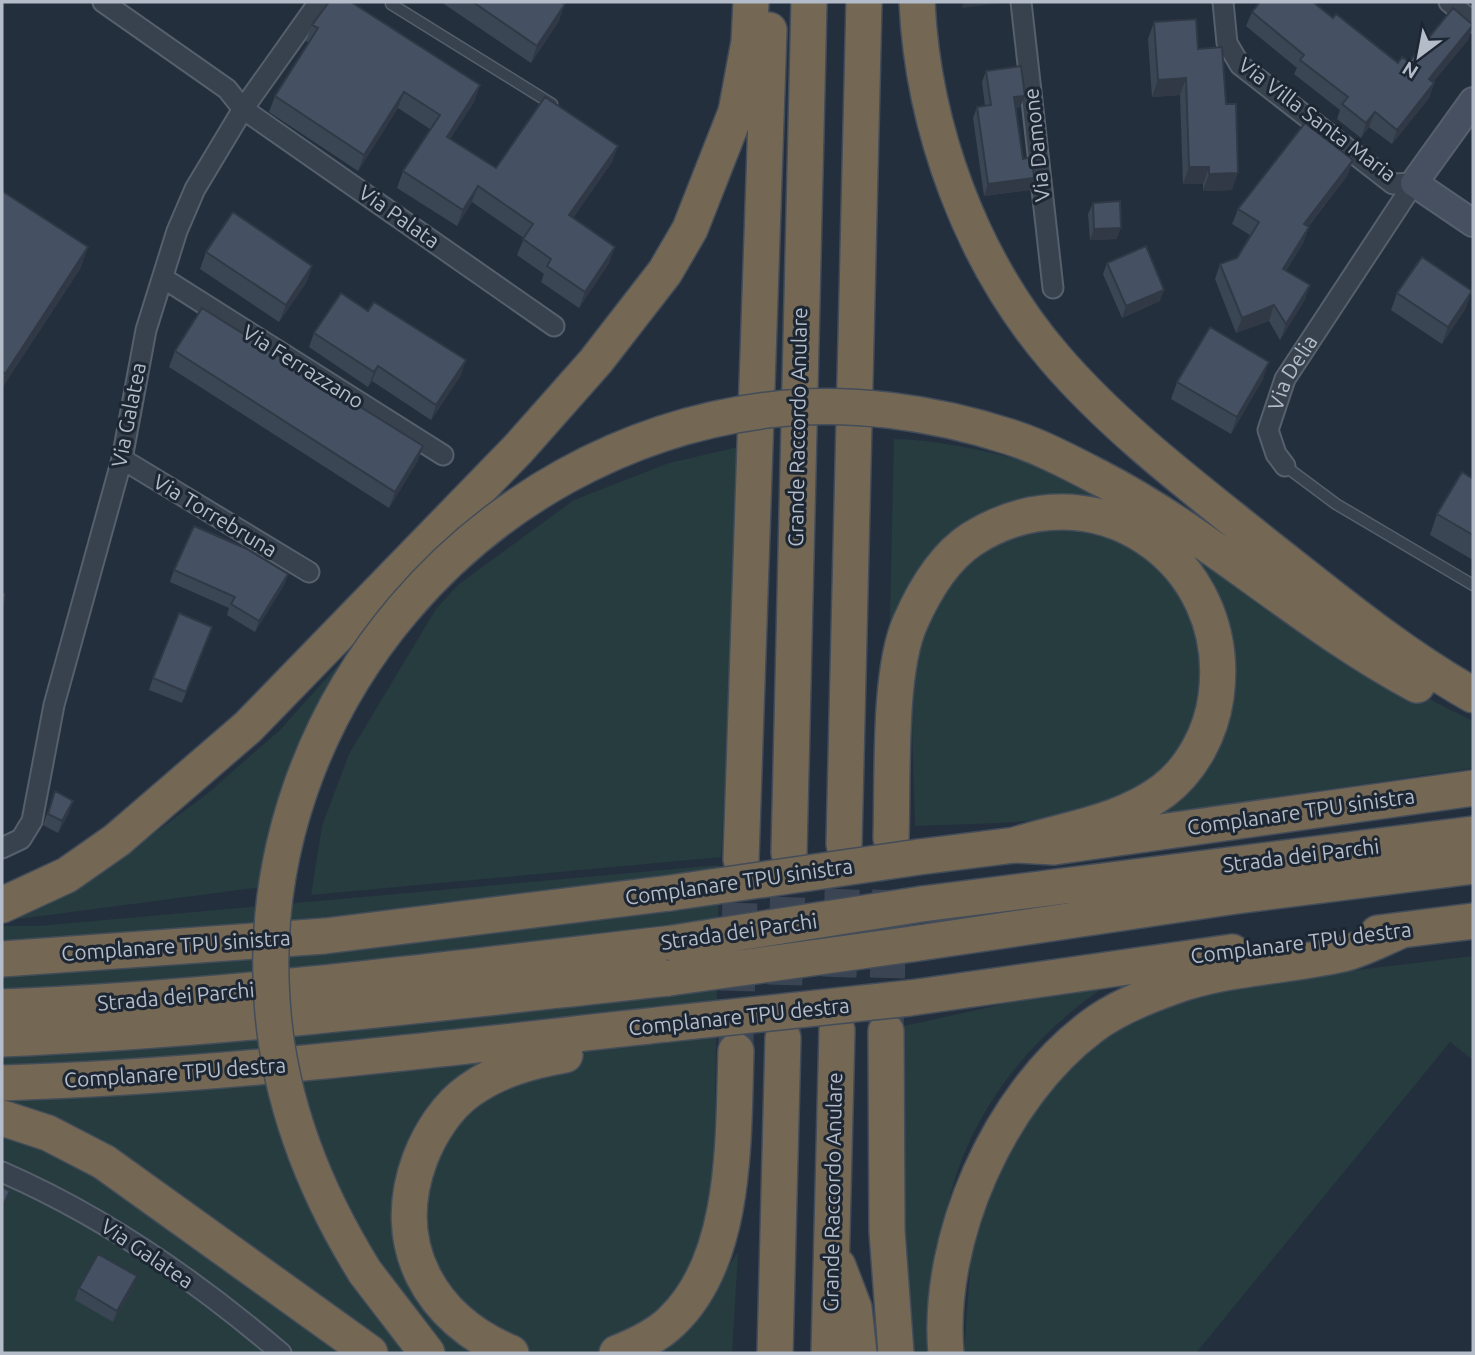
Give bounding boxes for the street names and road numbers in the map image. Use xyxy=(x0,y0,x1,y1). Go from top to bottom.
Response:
street label: Via Villa Santa Maria xyxy=(1234,52,1401,186)
street label: Via Damone xyxy=(1018,87,1054,203)
street label: Via Palata xyxy=(355,180,445,253)
street label: Grande Raccordo Anulare xyxy=(783,307,811,547)
street label: Via Ferrazzano xyxy=(238,319,369,413)
street label: Via Delia xyxy=(1262,330,1322,413)
street label: Via Galatea xyxy=(106,360,150,469)
street label: Via Torrebruna xyxy=(149,469,282,562)
street label: Complanare TPU sinistra xyxy=(1185,783,1416,839)
street label: Strada dei Parchi xyxy=(1221,833,1381,877)
street label: Complanare TPU sinistra xyxy=(623,853,854,909)
street label: Strada dei Parchi xyxy=(659,908,819,954)
street label: Complanare TPU destra xyxy=(1189,917,1413,967)
street label: Complanare TPU sinistra xyxy=(60,925,291,965)
street label: Strada dei Parchi xyxy=(96,977,255,1015)
street label: Complanare TPU destra xyxy=(627,992,851,1040)
street label: Complanare TPU destra xyxy=(63,1052,287,1092)
street label: Grande Raccordo Anulare xyxy=(818,1072,846,1312)
street label: Via Galatea xyxy=(97,1213,198,1293)

